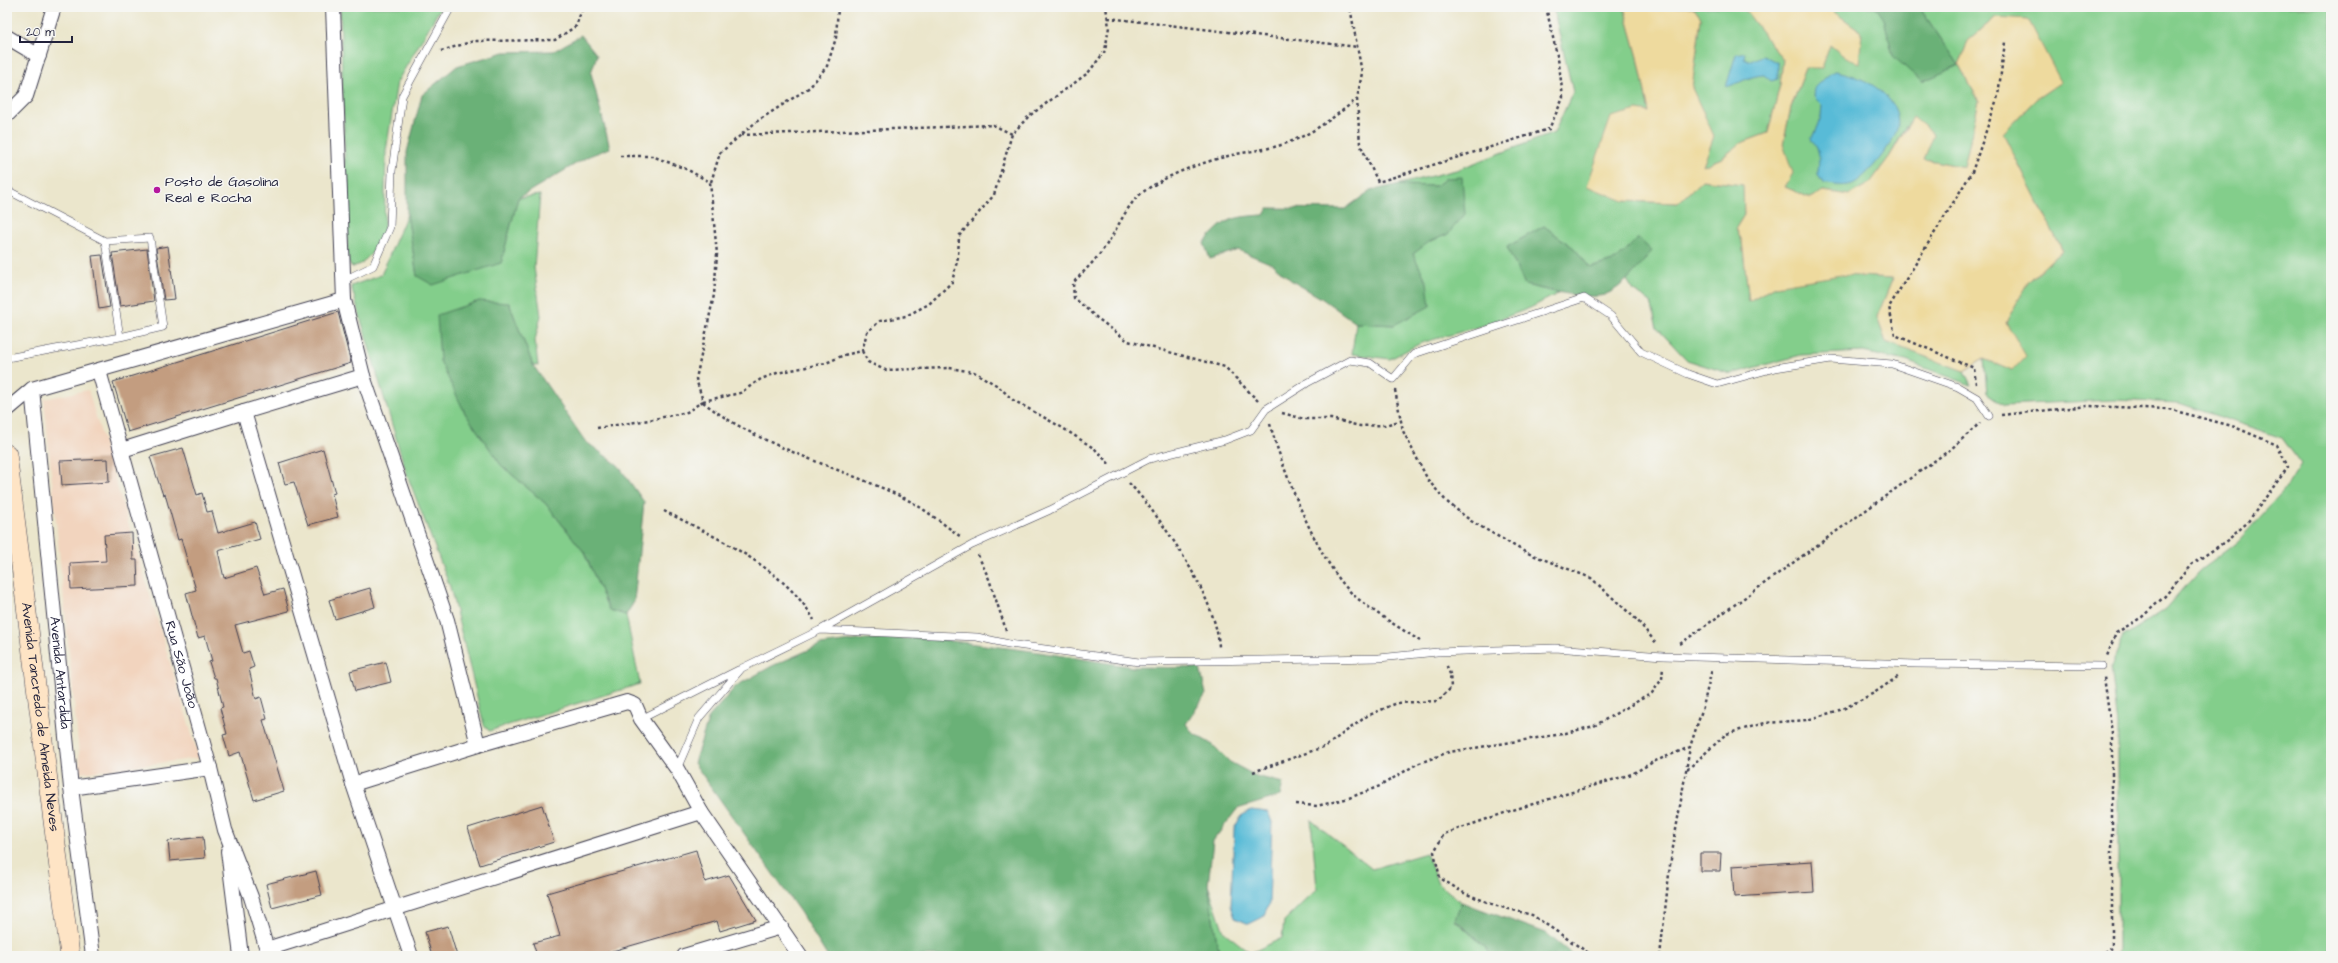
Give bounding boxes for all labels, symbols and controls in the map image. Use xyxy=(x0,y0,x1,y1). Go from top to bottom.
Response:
scale bar xyxy=(20,18,72,44)
text: 20 m xyxy=(26,24,55,41)
place label: Posto de Gasolina Real e Rocha xyxy=(165,172,279,208)
marker: Posto de Gasolina Real e Rocha xyxy=(152,185,162,195)
street label: Avenida Tancredo de Almeida Neves xyxy=(16,601,64,833)
street label: Avenida Antardida xyxy=(44,615,75,730)
street label: Rua São João xyxy=(159,619,203,711)

